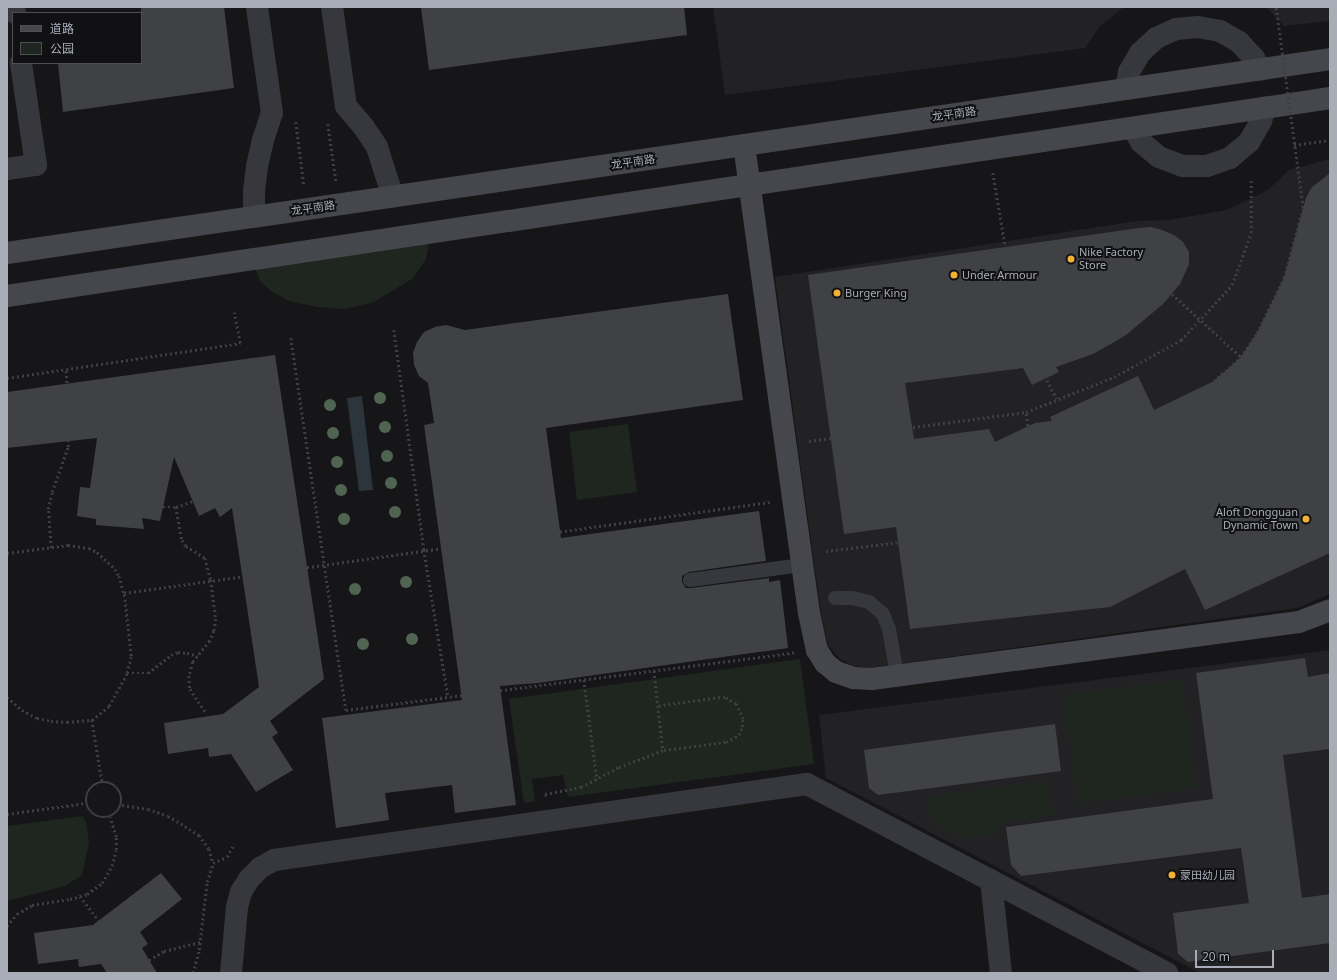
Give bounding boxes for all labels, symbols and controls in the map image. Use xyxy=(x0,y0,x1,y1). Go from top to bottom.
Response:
legend xyxy=(12,12,142,64)
text: 道路 xyxy=(50,20,74,37)
text: 公园 xyxy=(50,40,74,57)
street label: 龙平南路 xyxy=(931,104,977,124)
street label: 龙平南路 xyxy=(610,152,656,172)
street label: 龙平南路 xyxy=(290,198,336,218)
place label: Nike Factory Store xyxy=(1079,246,1143,272)
marker: Nike Factory Store xyxy=(1066,254,1076,264)
place label: Under Armour xyxy=(962,268,1037,282)
marker: Under Armour xyxy=(949,270,959,280)
place label: Burger King xyxy=(845,286,907,300)
marker: Burger King xyxy=(832,288,842,298)
place label: Aloft Dongguan Dynamic Town xyxy=(1216,506,1298,532)
marker: Aloft Dongguan Dynamic Town xyxy=(1301,514,1311,524)
place label: 蒙田幼儿园 xyxy=(1180,868,1235,882)
marker: 蒙田幼儿园 xyxy=(1167,870,1177,880)
scale bar xyxy=(1197,942,1276,968)
text: 20 m xyxy=(1202,948,1230,965)

